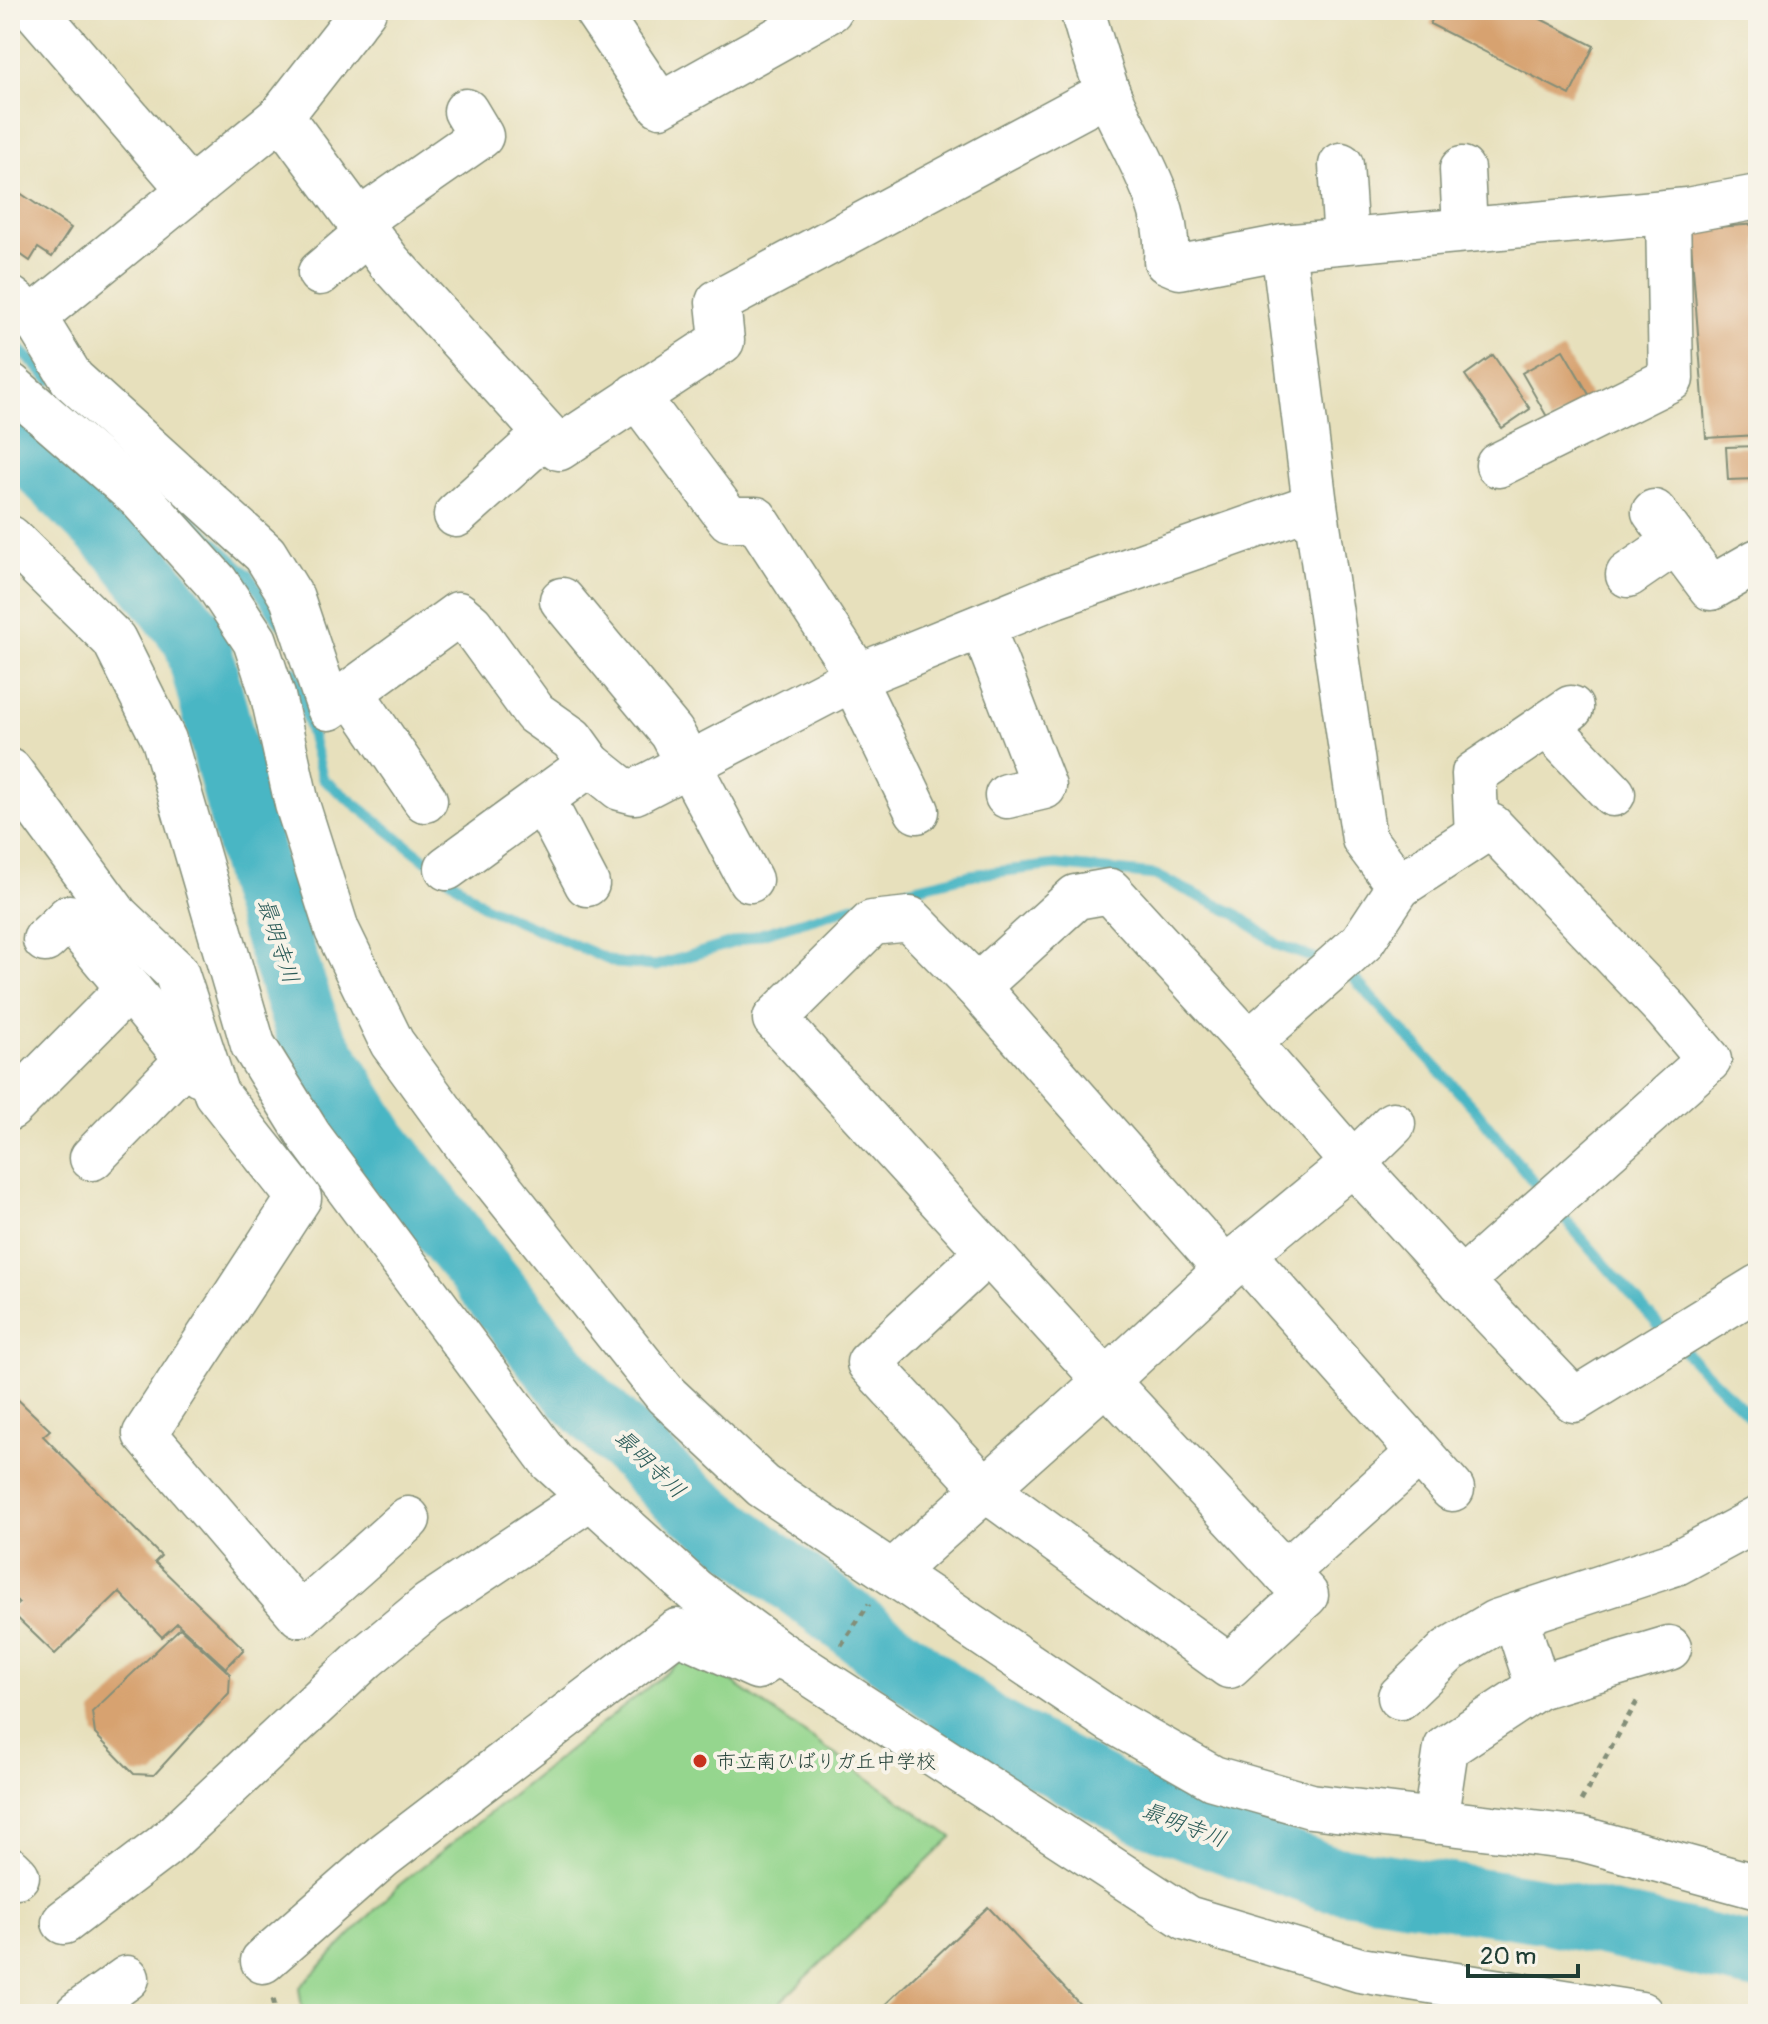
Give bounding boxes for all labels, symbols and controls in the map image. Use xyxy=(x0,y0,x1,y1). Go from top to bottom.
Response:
water label: 最明寺川 xyxy=(251,895,305,987)
water label: 最明寺川 xyxy=(609,1423,691,1505)
place label: 市立南ひばりガ丘中学校 xyxy=(716,1749,936,1774)
marker: 市立南ひばりガ丘中学校 xyxy=(691,1752,709,1770)
water label: 最明寺川 xyxy=(1138,1796,1230,1854)
scale bar xyxy=(1468,1928,1578,1978)
text: 20 m xyxy=(1480,1942,1536,1971)

